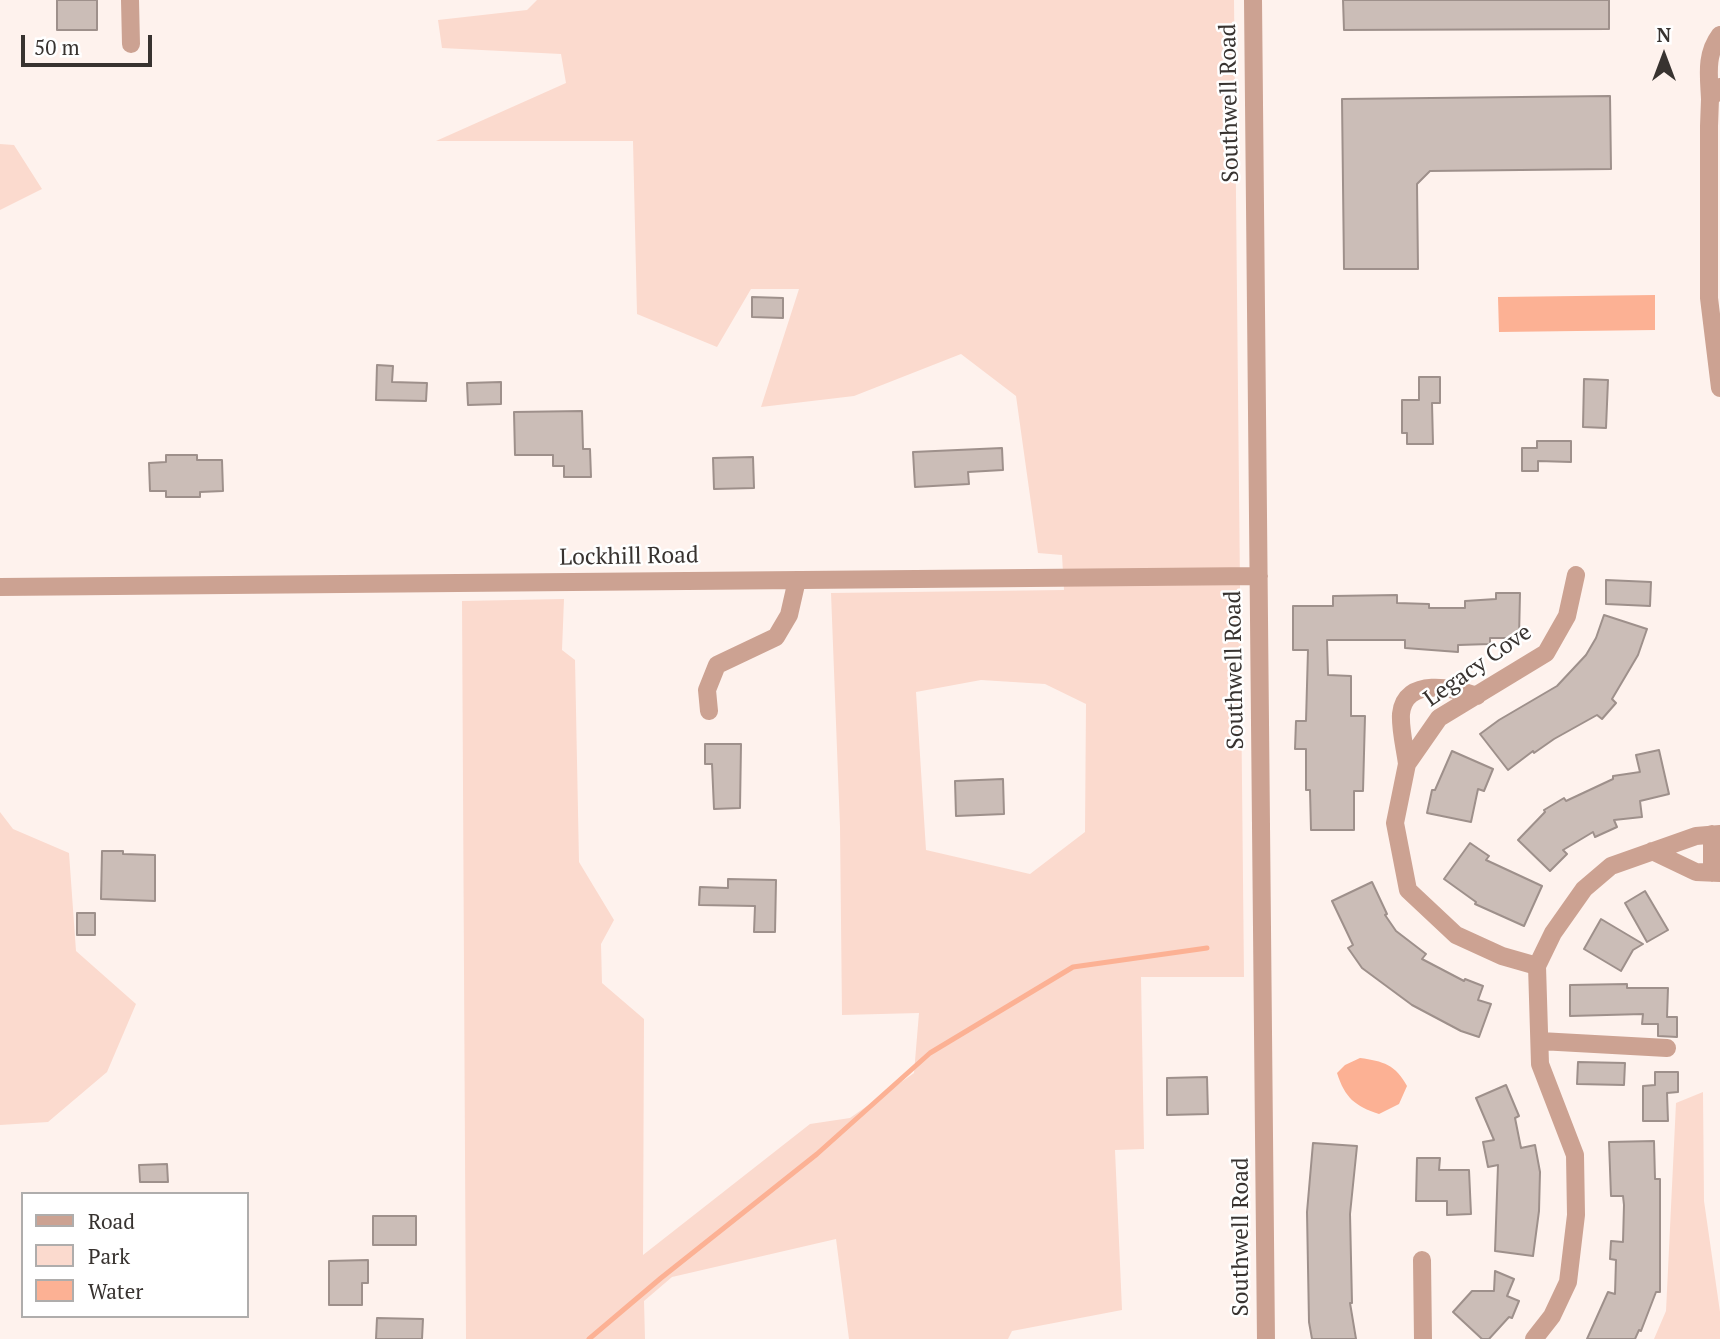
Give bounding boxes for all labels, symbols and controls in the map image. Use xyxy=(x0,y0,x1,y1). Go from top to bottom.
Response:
scale bar xyxy=(24,21,156,65)
north arrow xyxy=(1629,21,1699,91)
text: N xyxy=(1657,22,1671,47)
street label: Southwell Road xyxy=(1215,23,1245,183)
text: 50 m xyxy=(34,33,80,61)
street label: Lockhill Road xyxy=(559,542,699,572)
street label: Southwell Road xyxy=(1220,590,1250,750)
street label: Legacy Cove xyxy=(1419,619,1537,713)
street label: Southwell Road xyxy=(1227,1157,1255,1317)
legend xyxy=(21,1192,248,1318)
text: Road xyxy=(88,1207,135,1235)
text: Park xyxy=(88,1242,130,1270)
text: Water xyxy=(88,1277,143,1305)

